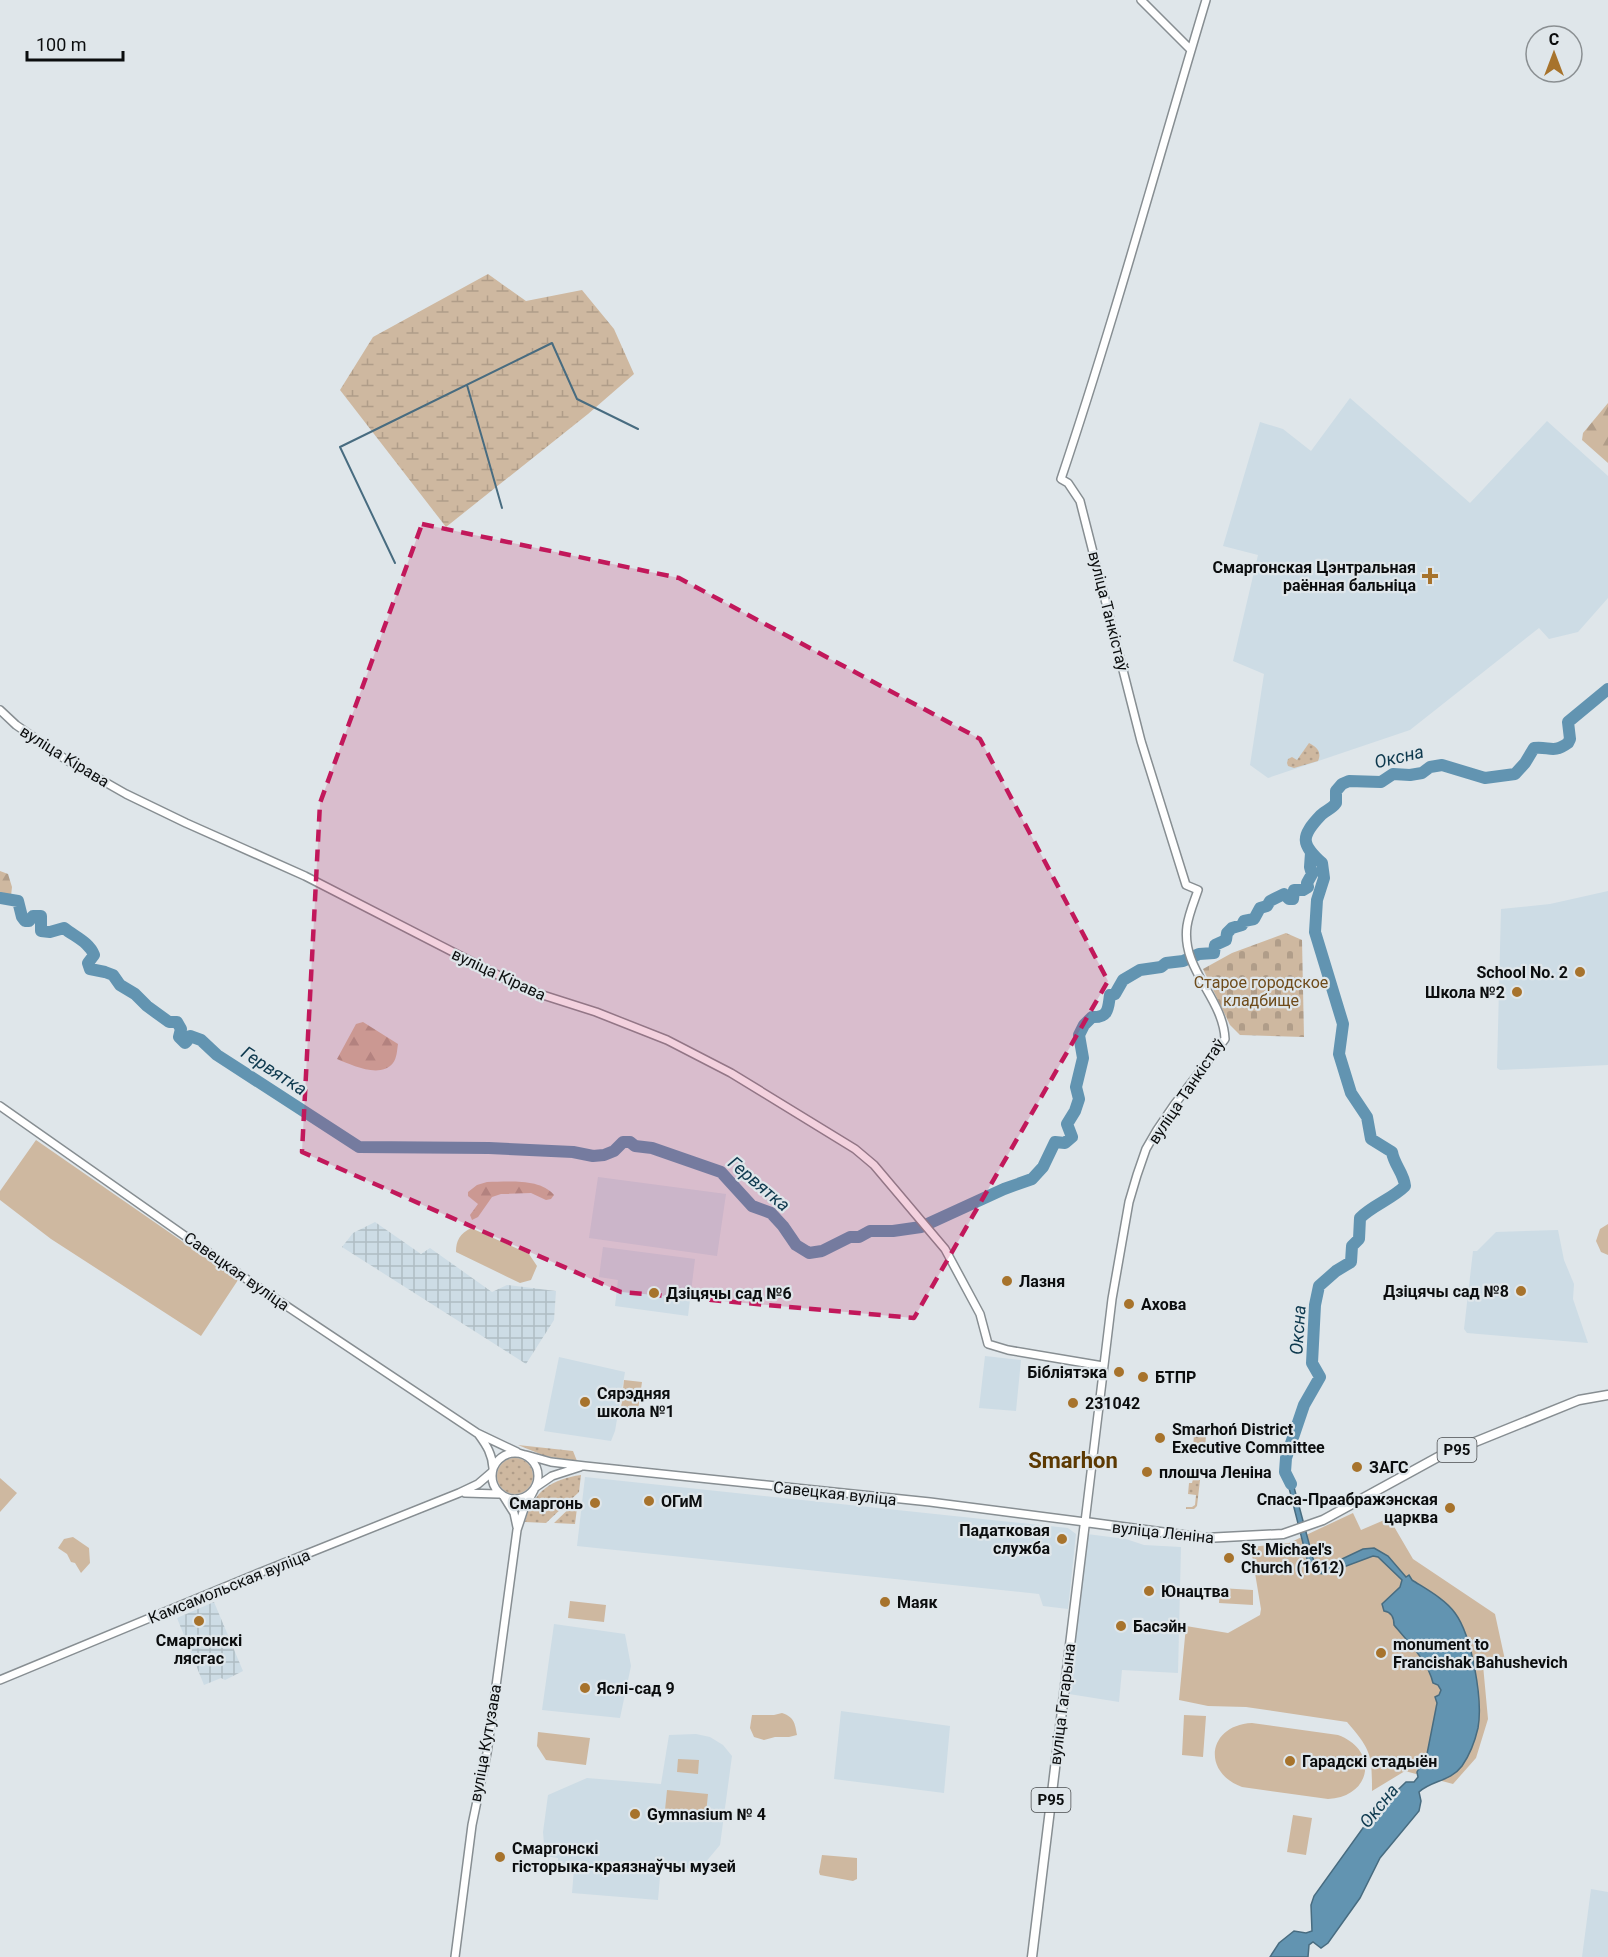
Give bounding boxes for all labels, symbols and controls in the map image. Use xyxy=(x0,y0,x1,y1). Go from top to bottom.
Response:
scale bar xyxy=(27,24,123,62)
north arrow xyxy=(1524,24,1584,84)
text: С xyxy=(1549,30,1559,49)
text: 100 m xyxy=(36,34,87,55)
street label: вуліца Танкістаў xyxy=(1084,549,1133,673)
place label: Смаргонская Цэнтральная раённая бальніца xyxy=(1213,558,1416,595)
marker: Смаргонская Цэнтральная раённая бальніца xyxy=(1421,567,1439,585)
street label: вуліца Кірава xyxy=(17,722,113,791)
water label: Оксна xyxy=(1372,741,1426,772)
street label: вуліца Кірава xyxy=(449,944,549,1004)
place label: School No. 2 xyxy=(1476,963,1568,982)
marker: School No. 2 xyxy=(1573,965,1587,979)
park label: Старое городское кладбище xyxy=(1194,973,1328,1010)
place label: Школа №2 xyxy=(1425,983,1505,1002)
marker: Школа №2 xyxy=(1510,985,1524,999)
street label: вуліца Танкістаў xyxy=(1144,1035,1229,1147)
water label: Гервятка xyxy=(238,1042,311,1100)
water label: Гервятка xyxy=(724,1152,794,1215)
street label: Савецкая вуліца xyxy=(180,1228,293,1315)
place label: Лазня xyxy=(1019,1272,1065,1291)
marker: Лазня xyxy=(1000,1274,1014,1288)
place label: Дзіцячы сад №8 xyxy=(1383,1282,1509,1301)
place label: Дзіцячы сад №6 xyxy=(666,1284,792,1303)
marker: Дзіцячы сад №8 xyxy=(1514,1284,1528,1298)
marker: Дзіцячы сад №6 xyxy=(647,1286,661,1300)
place label: Ахова xyxy=(1141,1295,1187,1314)
marker: Ахова xyxy=(1122,1297,1136,1311)
water label: Оксна xyxy=(1285,1304,1310,1356)
place label: Бібліятэка xyxy=(1027,1363,1107,1382)
marker: Бібліятэка xyxy=(1112,1365,1126,1379)
place label: БТПР xyxy=(1155,1368,1196,1387)
marker: БТПР xyxy=(1136,1370,1150,1384)
place label: Сярэдняя школа №1 xyxy=(597,1384,675,1421)
place label: 231042 xyxy=(1085,1394,1140,1413)
marker: Сярэдняя школа №1 xyxy=(578,1395,592,1409)
marker: 231042 xyxy=(1066,1396,1080,1410)
place label: Smarhoń District Executive Committee xyxy=(1172,1420,1325,1457)
marker: Smarhoń District Executive Committee xyxy=(1153,1431,1167,1445)
road number: Р95 xyxy=(1438,1438,1476,1462)
district label: Smarhon xyxy=(1028,1448,1118,1473)
place label: ЗАГС xyxy=(1369,1458,1409,1477)
marker: ЗАГС xyxy=(1350,1460,1364,1474)
place label: плошча Леніна xyxy=(1159,1463,1272,1482)
marker: плошча Леніна xyxy=(1140,1465,1154,1479)
street label: Савецкая вуліца xyxy=(772,1478,898,1509)
place label: Спаса-Праабражэнская царква xyxy=(1257,1490,1438,1527)
place label: ОГиМ xyxy=(661,1492,703,1511)
place label: Смаргонь xyxy=(509,1494,583,1513)
marker: ОГиМ xyxy=(642,1494,656,1508)
marker: Смаргонь xyxy=(588,1496,602,1510)
marker: Спаса-Праабражэнская царква xyxy=(1443,1501,1457,1515)
street label: вуліца Леніна xyxy=(1111,1518,1215,1547)
place label: Падатковая служба xyxy=(959,1521,1050,1558)
marker: Падатковая служба xyxy=(1055,1532,1069,1546)
place label: St. Michael's Church (1612) xyxy=(1241,1540,1344,1577)
street label: Камсамольская вуліца xyxy=(145,1545,313,1628)
marker: St. Michael's Church (1612) xyxy=(1222,1551,1236,1565)
place label: Юнацтва xyxy=(1161,1582,1230,1601)
marker: Юнацтва xyxy=(1142,1584,1156,1598)
place label: Маяк xyxy=(897,1593,939,1612)
marker: Маяк xyxy=(878,1595,892,1609)
marker: Смаргонскі лясгас xyxy=(192,1614,206,1628)
place label: Басэйн xyxy=(1133,1617,1186,1636)
marker: Басэйн xyxy=(1114,1619,1128,1633)
place label: Смаргонскі лясгас xyxy=(156,1631,242,1668)
place label: monument to Francishak Bahushevich xyxy=(1393,1635,1568,1672)
street label: вуліца Гагарына xyxy=(1046,1642,1079,1766)
marker: monument to Francishak Bahushevich xyxy=(1374,1646,1388,1660)
place label: Яслі-сад 9 xyxy=(596,1679,675,1698)
marker: Яслі-сад 9 xyxy=(578,1681,592,1695)
street label: вуліца Кутузава xyxy=(466,1683,505,1803)
place label: Гарадскі стадыён xyxy=(1302,1752,1437,1771)
marker: Гарадскі стадыён xyxy=(1283,1754,1297,1768)
water label: Оксна xyxy=(1355,1780,1403,1832)
road number: Р95 xyxy=(1032,1788,1070,1812)
place label: Gymnasium № 4 xyxy=(647,1805,766,1824)
marker: Gymnasium № 4 xyxy=(628,1807,642,1821)
place label: Смаргонскі гісторыка-краязнаўчы музей xyxy=(512,1839,736,1876)
marker: Смаргонскі гісторыка-краязнаўчы музей xyxy=(493,1850,507,1864)

